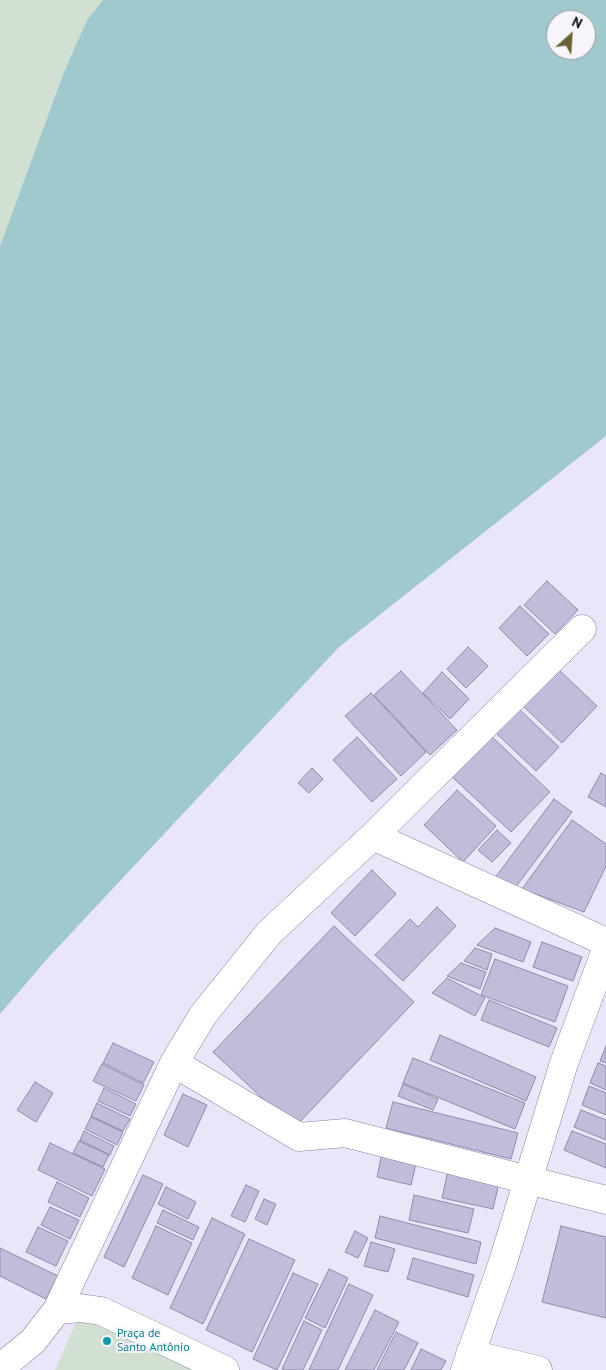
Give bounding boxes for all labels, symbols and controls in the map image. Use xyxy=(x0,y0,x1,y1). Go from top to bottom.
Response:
north arrow xyxy=(546,10,596,60)
text: N xyxy=(569,12,585,33)
place label: Praça de Santo Antônio xyxy=(117,1327,190,1355)
marker: Praça de Santo Antônio xyxy=(101,1335,113,1347)

